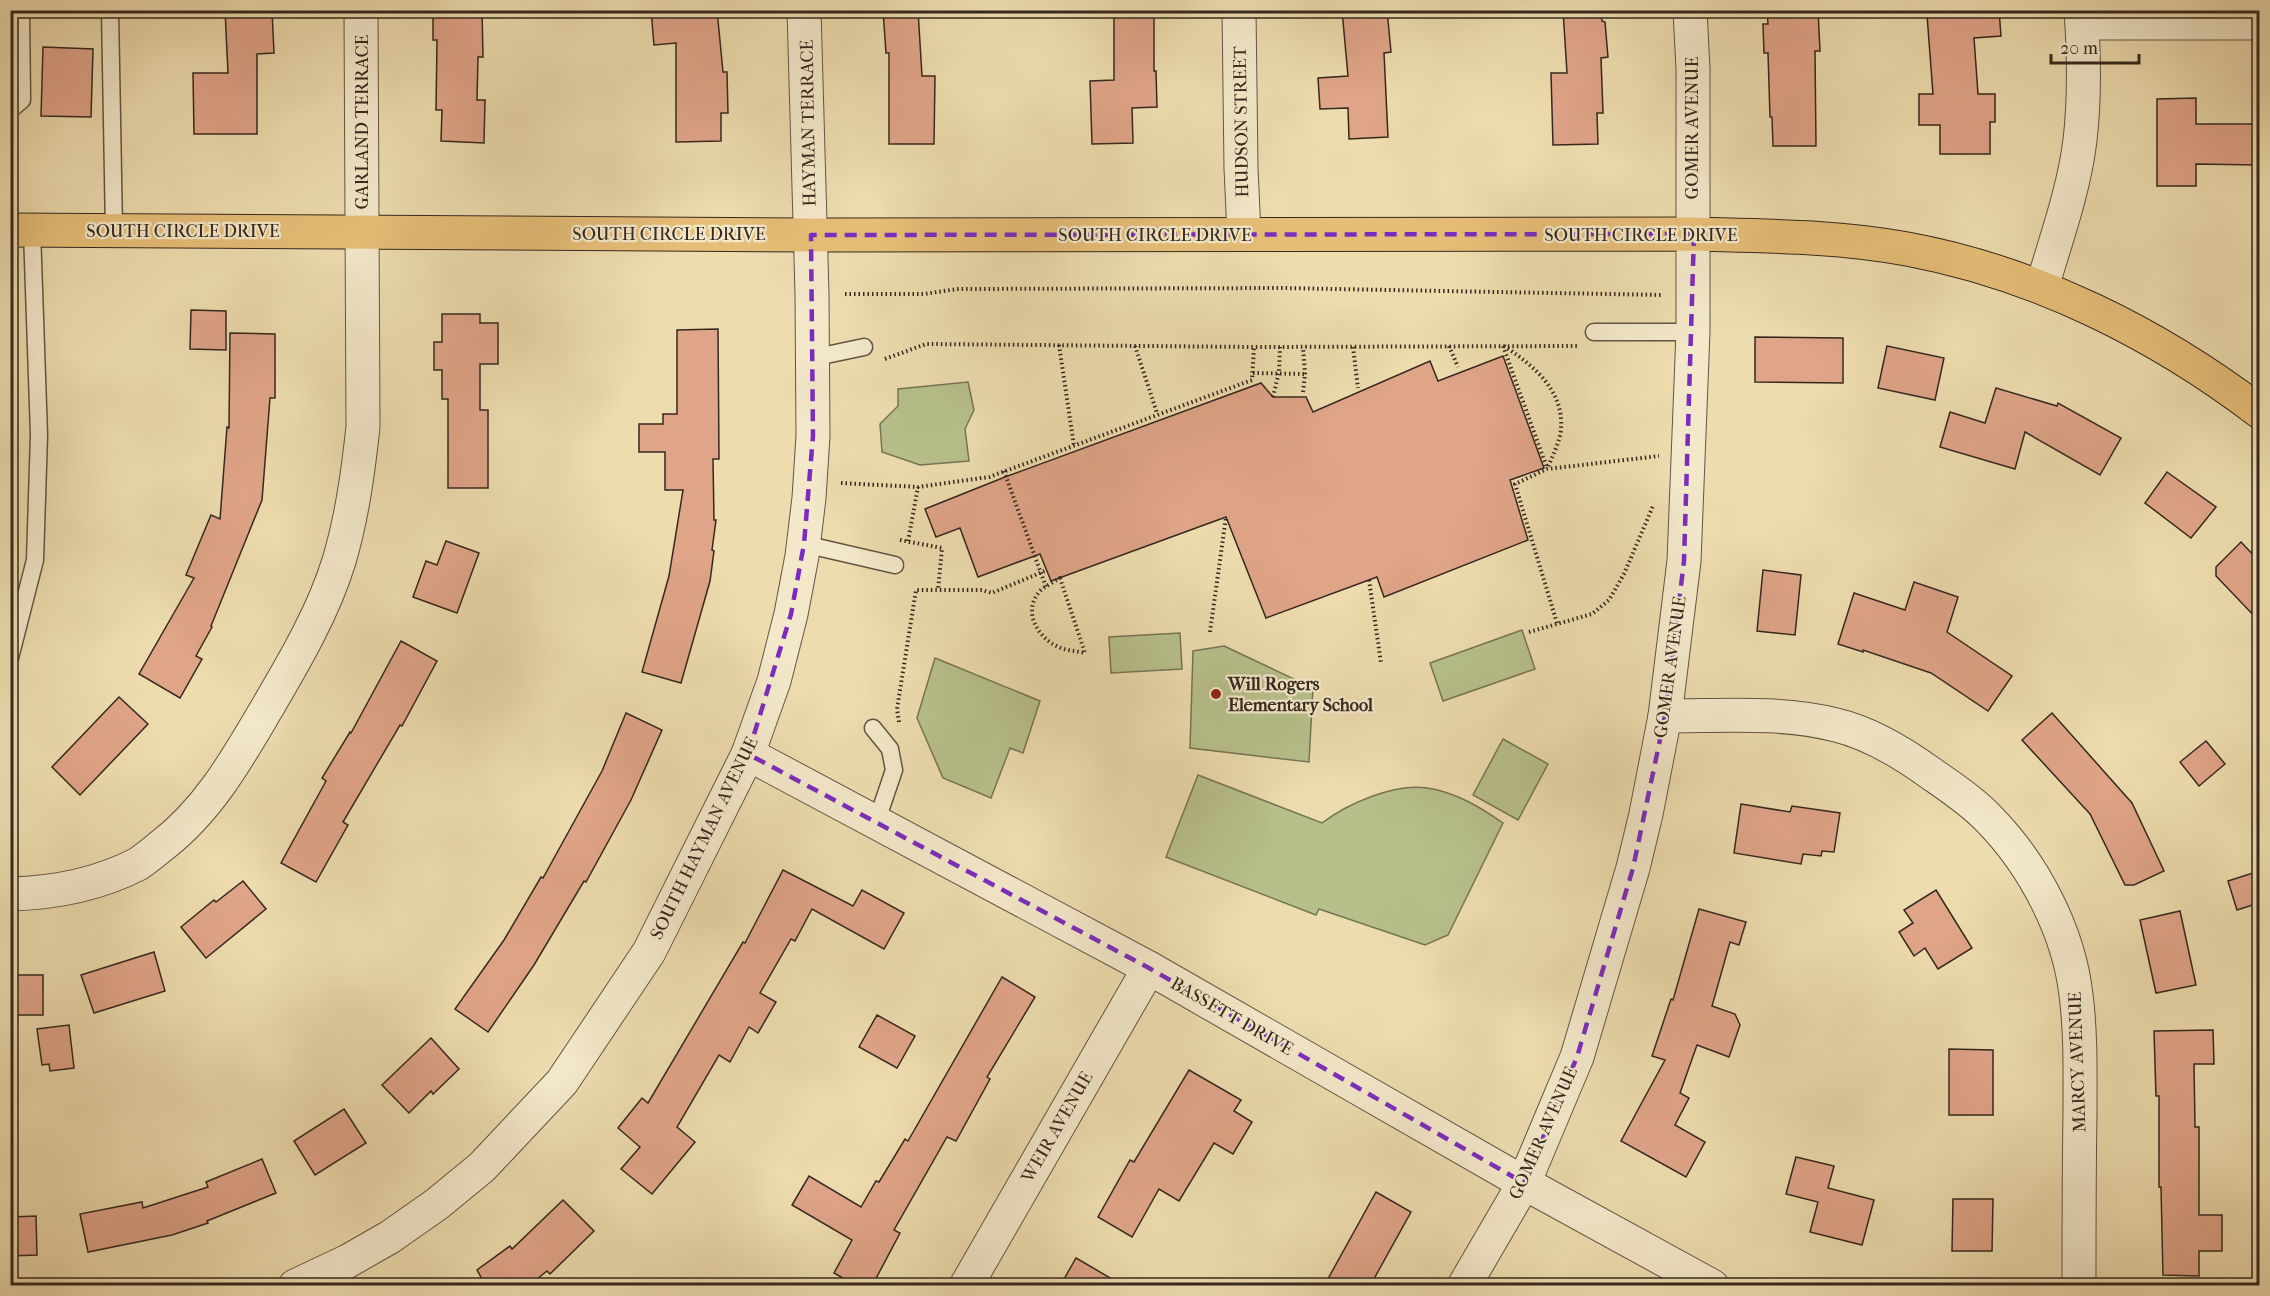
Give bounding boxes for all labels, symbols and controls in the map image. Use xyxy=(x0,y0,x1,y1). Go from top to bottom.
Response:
scale bar xyxy=(2051,27,2140,65)
street label: GARLAND TERRACE xyxy=(352,34,373,210)
text: 20 m xyxy=(2060,38,2098,59)
street label: HAYMAN TERRACE xyxy=(797,39,820,207)
street label: HUDSON STREET xyxy=(1230,45,1253,198)
street label: GOMER AVENUE xyxy=(1682,56,1703,200)
street label: SOUTH CIRCLE DRIVE xyxy=(86,221,280,242)
street label: SOUTH CIRCLE DRIVE xyxy=(572,224,766,245)
street label: SOUTH CIRCLE DRIVE xyxy=(1058,225,1252,246)
street label: SOUTH CIRCLE DRIVE xyxy=(1544,225,1738,246)
street label: GOMER AVENUE xyxy=(1650,595,1691,739)
place label: Will Rogers Elementary School xyxy=(1227,674,1374,716)
marker: Will Rogers Elementary School xyxy=(1209,687,1223,701)
street label: SOUTH HAYMAN AVENUE xyxy=(646,733,763,943)
street label: BASSETT DRIVE xyxy=(1167,973,1297,1060)
street label: MARCY AVENUE xyxy=(2065,991,2090,1133)
street label: GOMER AVENUE xyxy=(1505,1064,1582,1203)
street label: WEIR AVENUE xyxy=(1017,1068,1098,1187)

